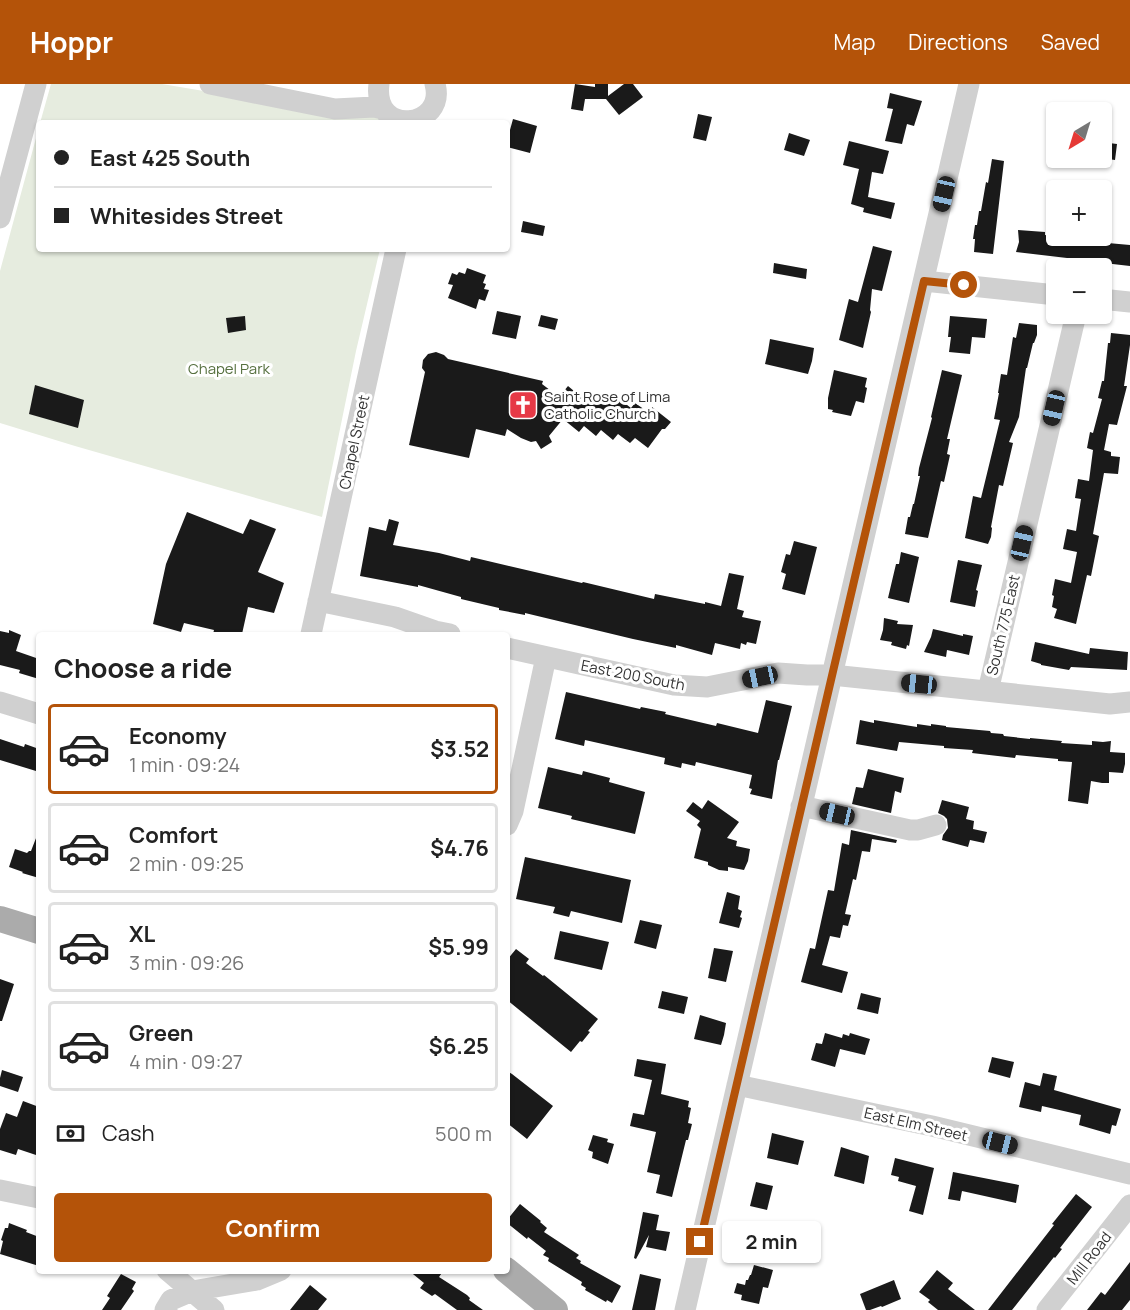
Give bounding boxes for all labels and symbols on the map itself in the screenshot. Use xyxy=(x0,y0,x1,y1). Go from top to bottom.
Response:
north arrow xyxy=(1046,102,1112,168)
car xyxy=(931,174,957,214)
route start xyxy=(950,271,977,298)
park label: Chapel Park xyxy=(188,358,271,379)
place label: Saint Rose of Lima Catholic Church xyxy=(544,386,670,424)
car xyxy=(1041,388,1067,428)
church icon: Saint Rose of Lima Catholic Church xyxy=(507,389,539,421)
street label: Chapel Street xyxy=(334,393,374,491)
car xyxy=(1009,523,1035,563)
street label: South 775 East xyxy=(981,573,1025,677)
street label: East 200 South xyxy=(579,655,687,695)
car xyxy=(741,664,779,690)
car xyxy=(900,673,938,695)
car xyxy=(817,801,857,827)
street label: East Elm Street xyxy=(862,1102,970,1146)
car xyxy=(980,1130,1020,1156)
callout: 2 min xyxy=(721,1221,820,1263)
street label: Mill Road xyxy=(1062,1227,1116,1289)
route end xyxy=(686,1228,713,1255)

